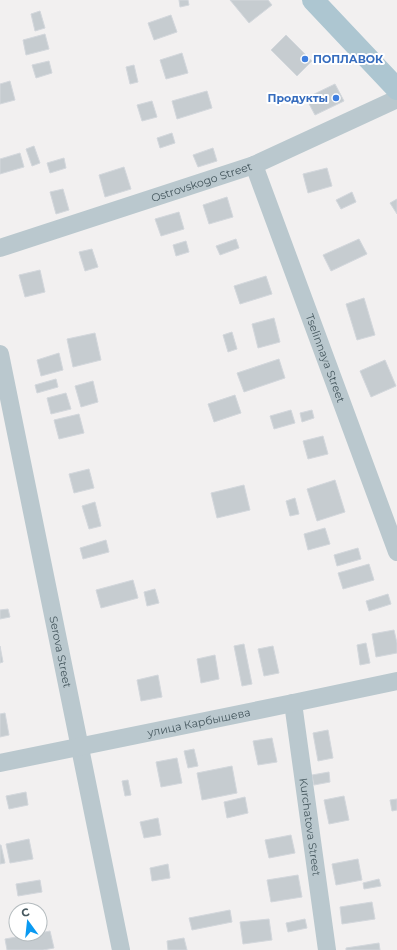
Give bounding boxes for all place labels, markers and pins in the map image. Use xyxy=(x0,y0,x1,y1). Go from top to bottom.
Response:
place label: ПОПЛАВОК xyxy=(313,52,383,66)
marker: ПОПЛАВОК xyxy=(300,54,310,64)
place label: Продукты xyxy=(268,91,328,105)
marker: Продукты xyxy=(331,93,341,103)

